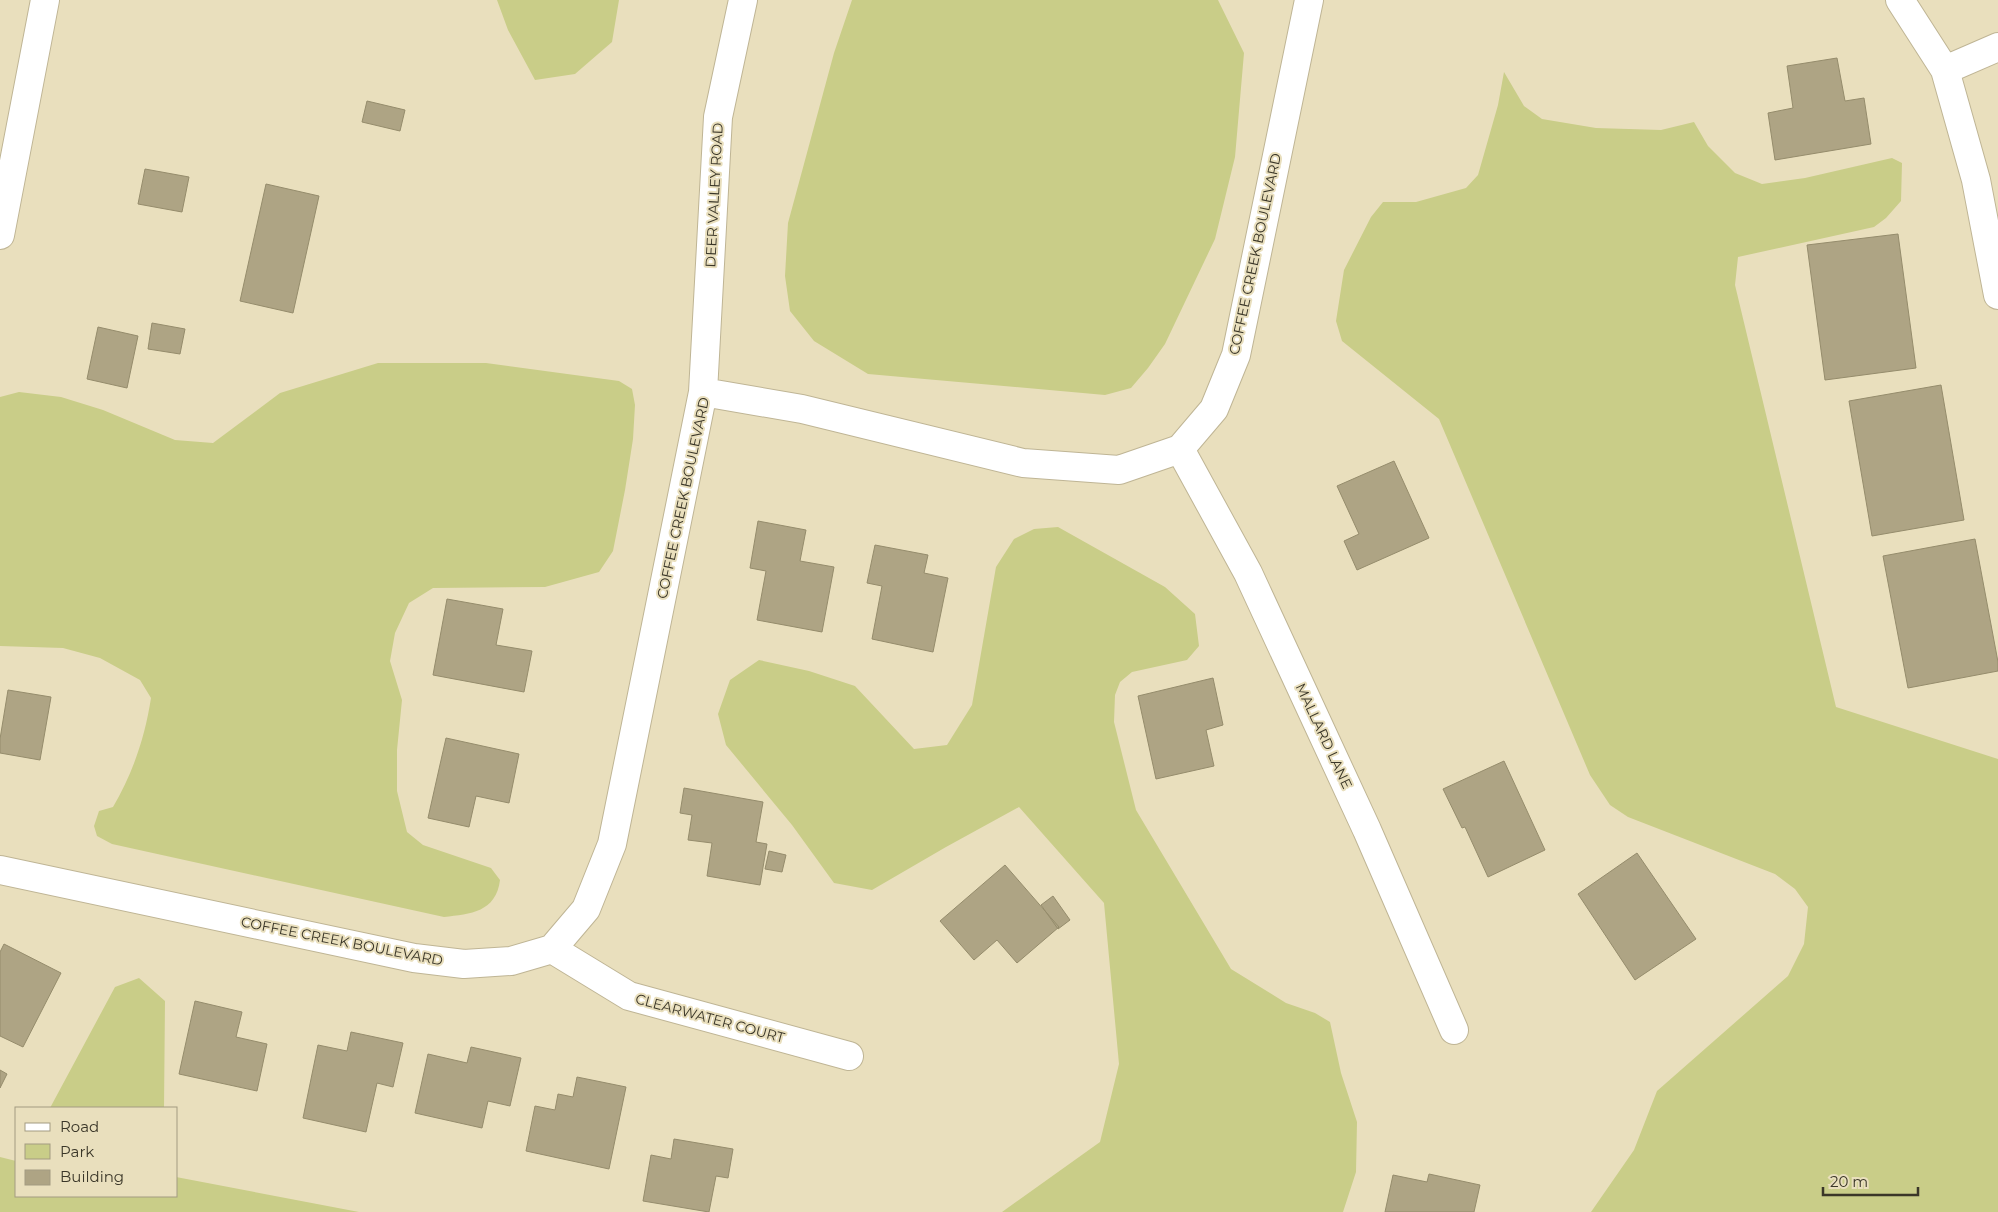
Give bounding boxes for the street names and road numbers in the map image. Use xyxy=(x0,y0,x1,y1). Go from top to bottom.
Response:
street label: DEER VALLEY ROAD xyxy=(701,122,727,268)
street label: COFFEE CREEK BOULEVARD xyxy=(1225,152,1285,356)
street label: COFFEE CREEK BOULEVARD xyxy=(653,396,713,600)
street label: MALLARD LANE xyxy=(1292,680,1356,792)
street label: COFFEE CREEK BOULEVARD xyxy=(239,913,445,969)
street label: CLEARWATER COURT xyxy=(633,989,787,1047)

